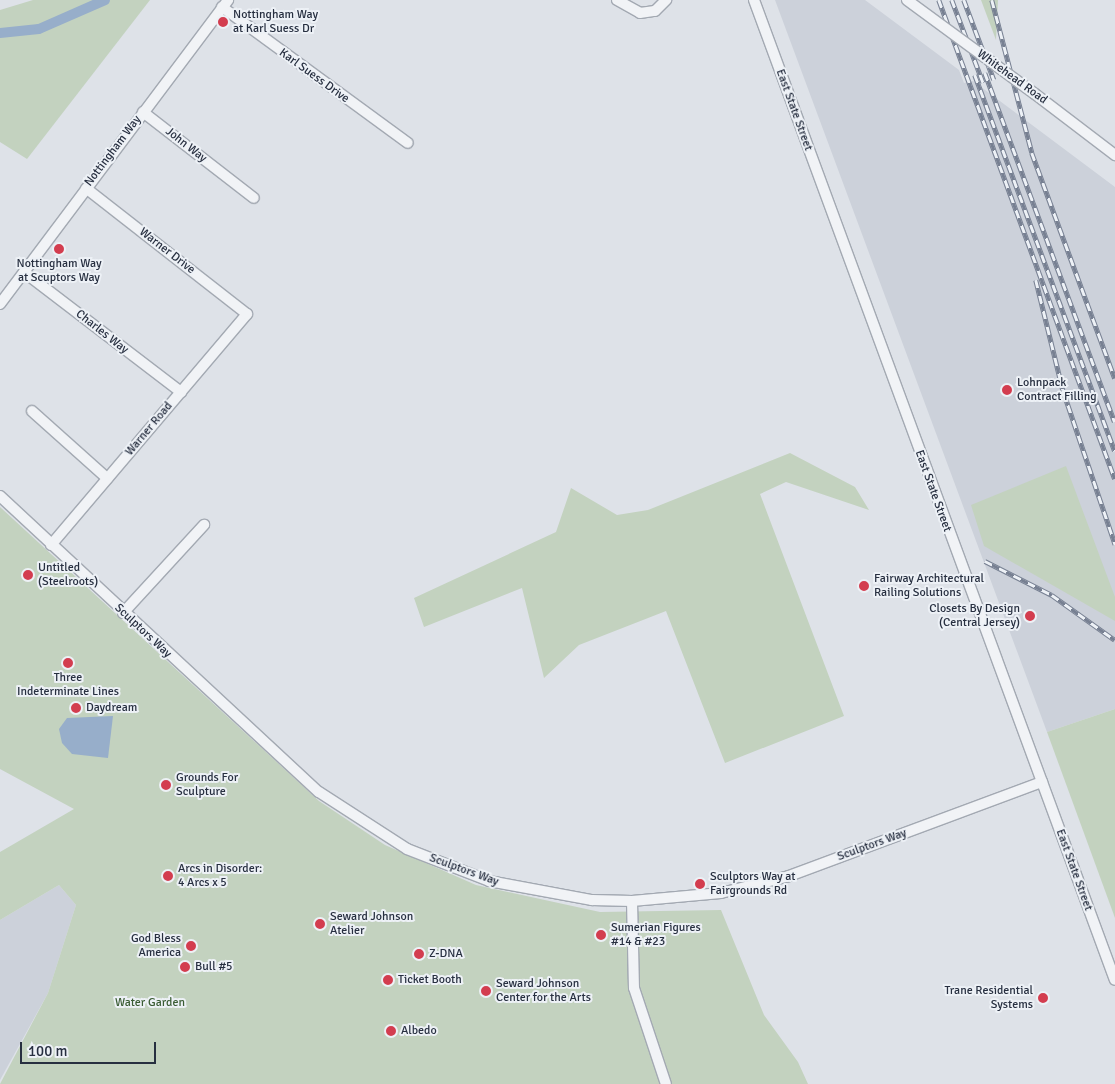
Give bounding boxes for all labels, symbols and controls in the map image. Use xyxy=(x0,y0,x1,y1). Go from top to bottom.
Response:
place label: Nottingham Way at Karl Suess Dr xyxy=(233,8,318,36)
marker: Nottingham Way at Karl Suess Dr xyxy=(217,16,229,28)
street label: Karl Suess Drive xyxy=(276,46,352,106)
street label: Whitehead Road xyxy=(974,47,1050,107)
street label: East State Street xyxy=(773,67,815,153)
street label: Nottingham Way xyxy=(82,113,144,189)
street label: John Way xyxy=(162,124,210,166)
street label: Warner Drive xyxy=(136,225,198,277)
marker: Nottingham Way at Scuptors Way xyxy=(53,243,65,255)
place label: Nottingham Way at Scuptors Way xyxy=(16,257,102,285)
street label: Charles Way xyxy=(73,307,131,357)
place label: Lohnpack Contract Filling xyxy=(1017,376,1097,404)
marker: Lohnpack Contract Filling xyxy=(1001,384,1013,396)
street label: Warner Road xyxy=(122,399,176,459)
street label: East State Street xyxy=(912,448,954,534)
place label: Untitled (Steelroots) xyxy=(38,561,98,589)
marker: Untitled (Steelroots) xyxy=(22,569,34,581)
place label: Fairway Architectural Railing Solutions xyxy=(874,572,984,600)
marker: Fairway Architectural Railing Solutions xyxy=(858,580,870,592)
street label: Sculptors Way xyxy=(112,601,174,661)
place label: Closets By Design (Central Jersey) xyxy=(929,602,1020,630)
marker: Closets By Design (Central Jersey) xyxy=(1024,610,1036,622)
marker: Three Indeterminate Lines xyxy=(62,657,74,669)
place label: Three Indeterminate Lines xyxy=(17,671,119,699)
place label: Daydream xyxy=(86,701,137,715)
marker: Daydream xyxy=(70,702,82,714)
place label: Grounds For Sculpture xyxy=(176,771,238,799)
marker: Grounds For Sculpture xyxy=(160,779,172,791)
street label: Sculptors Way xyxy=(835,826,909,864)
street label: East State Street xyxy=(1053,827,1095,913)
street label: Sculptors Way xyxy=(427,851,501,889)
place label: Arcs in Disorder: 4 Arcs x 5 xyxy=(178,862,262,890)
marker: Arcs in Disorder: 4 Arcs x 5 xyxy=(162,870,174,882)
place label: Sculptors Way at Fairgrounds Rd xyxy=(710,870,796,898)
marker: Sculptors Way at Fairgrounds Rd xyxy=(694,878,706,890)
place label: Seward Johnson Atelier xyxy=(330,910,413,938)
marker: Seward Johnson Atelier xyxy=(314,918,326,930)
place label: Sumerian Figures #14 & #23 xyxy=(611,921,701,949)
marker: Sumerian Figures #14 & #23 xyxy=(595,929,607,941)
place label: God Bless America xyxy=(131,932,181,960)
marker: God Bless America xyxy=(185,940,197,952)
place label: Z-DNA xyxy=(429,947,463,961)
marker: Z-DNA xyxy=(413,948,425,960)
place label: Bull #5 xyxy=(195,960,233,974)
marker: Bull #5 xyxy=(179,961,191,973)
place label: Ticket Booth xyxy=(398,973,462,987)
marker: Ticket Booth xyxy=(382,974,394,986)
place label: Seward Johnson Center for the Arts xyxy=(496,977,591,1005)
place label: Trane Residential Systems xyxy=(944,984,1033,1012)
marker: Seward Johnson Center for the Arts xyxy=(480,985,492,997)
marker: Trane Residential Systems xyxy=(1037,992,1049,1004)
park label: Water Garden xyxy=(115,996,185,1010)
place label: Albedo xyxy=(401,1024,437,1038)
marker: Albedo xyxy=(385,1025,397,1037)
scale bar xyxy=(22,1032,159,1064)
text: 100 m xyxy=(28,1042,68,1060)

